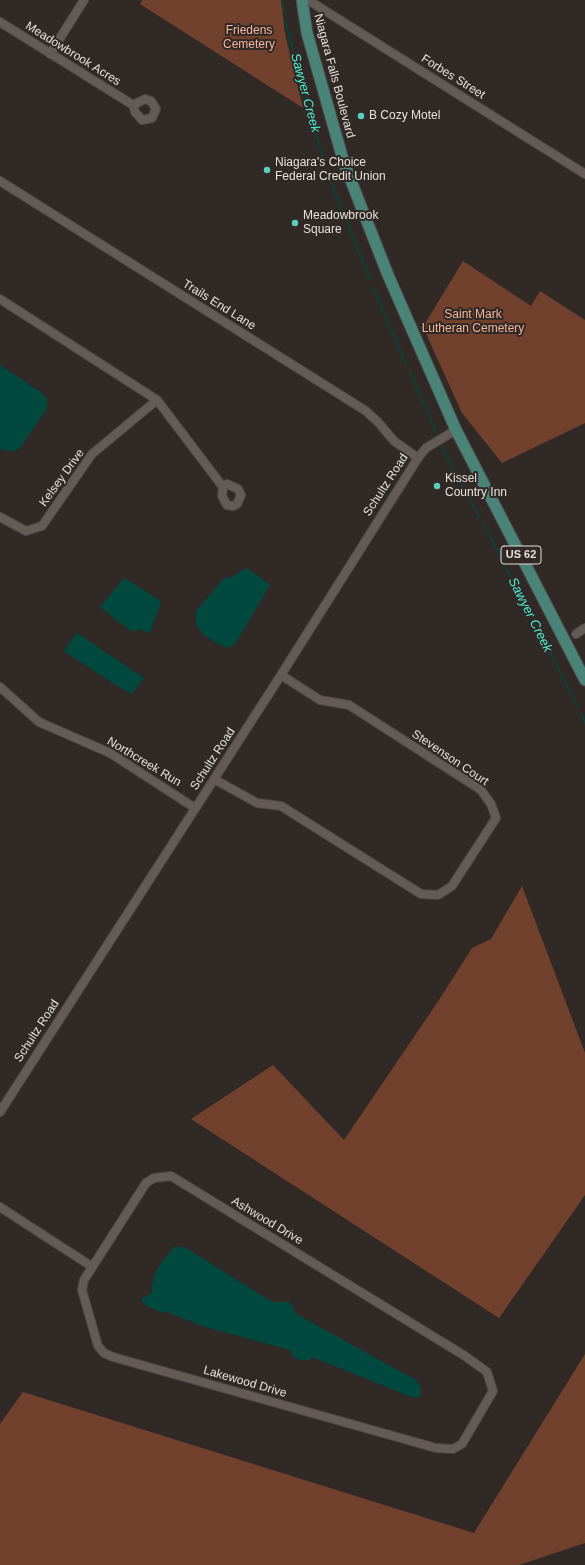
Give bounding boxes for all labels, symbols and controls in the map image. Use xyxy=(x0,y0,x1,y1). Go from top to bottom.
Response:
street label: Niagara Falls Boulevard xyxy=(310,12,358,140)
street label: Meadowbrook Acres xyxy=(23,19,123,89)
park label: Friedens Cemetery xyxy=(223,24,275,52)
water label: Sawyer Creek xyxy=(287,52,323,134)
street label: Forbes Street xyxy=(418,52,488,102)
place label: B Cozy Motel xyxy=(369,109,440,123)
marker: B Cozy Motel xyxy=(356,111,366,121)
place label: Niagara's Choice Federal Credit Union xyxy=(275,156,386,184)
marker: Niagara's Choice Federal Credit Union xyxy=(262,165,272,175)
place label: Meadowbrook Square xyxy=(303,209,378,237)
marker: Meadowbrook Square xyxy=(290,218,300,228)
street label: Trails End Lane xyxy=(180,277,258,333)
park label: Saint Mark Lutheran Cemetery xyxy=(422,308,524,336)
street label: Kelsey Drive xyxy=(36,447,88,509)
street label: Schultz Road xyxy=(361,451,411,519)
place label: Kissel Country Inn xyxy=(445,472,507,500)
marker: Kissel Country Inn xyxy=(432,481,442,491)
road number: US 62 xyxy=(501,546,541,564)
water label: Sawyer Creek xyxy=(505,575,555,655)
street label: Schultz Road xyxy=(188,725,238,793)
street label: Stevenson Court xyxy=(409,727,491,789)
street label: Northcreek Run xyxy=(104,734,184,790)
street label: Schultz Road xyxy=(12,997,62,1065)
street label: Ashwood Drive xyxy=(229,1194,305,1248)
street label: Lakewood Drive xyxy=(202,1363,288,1401)

